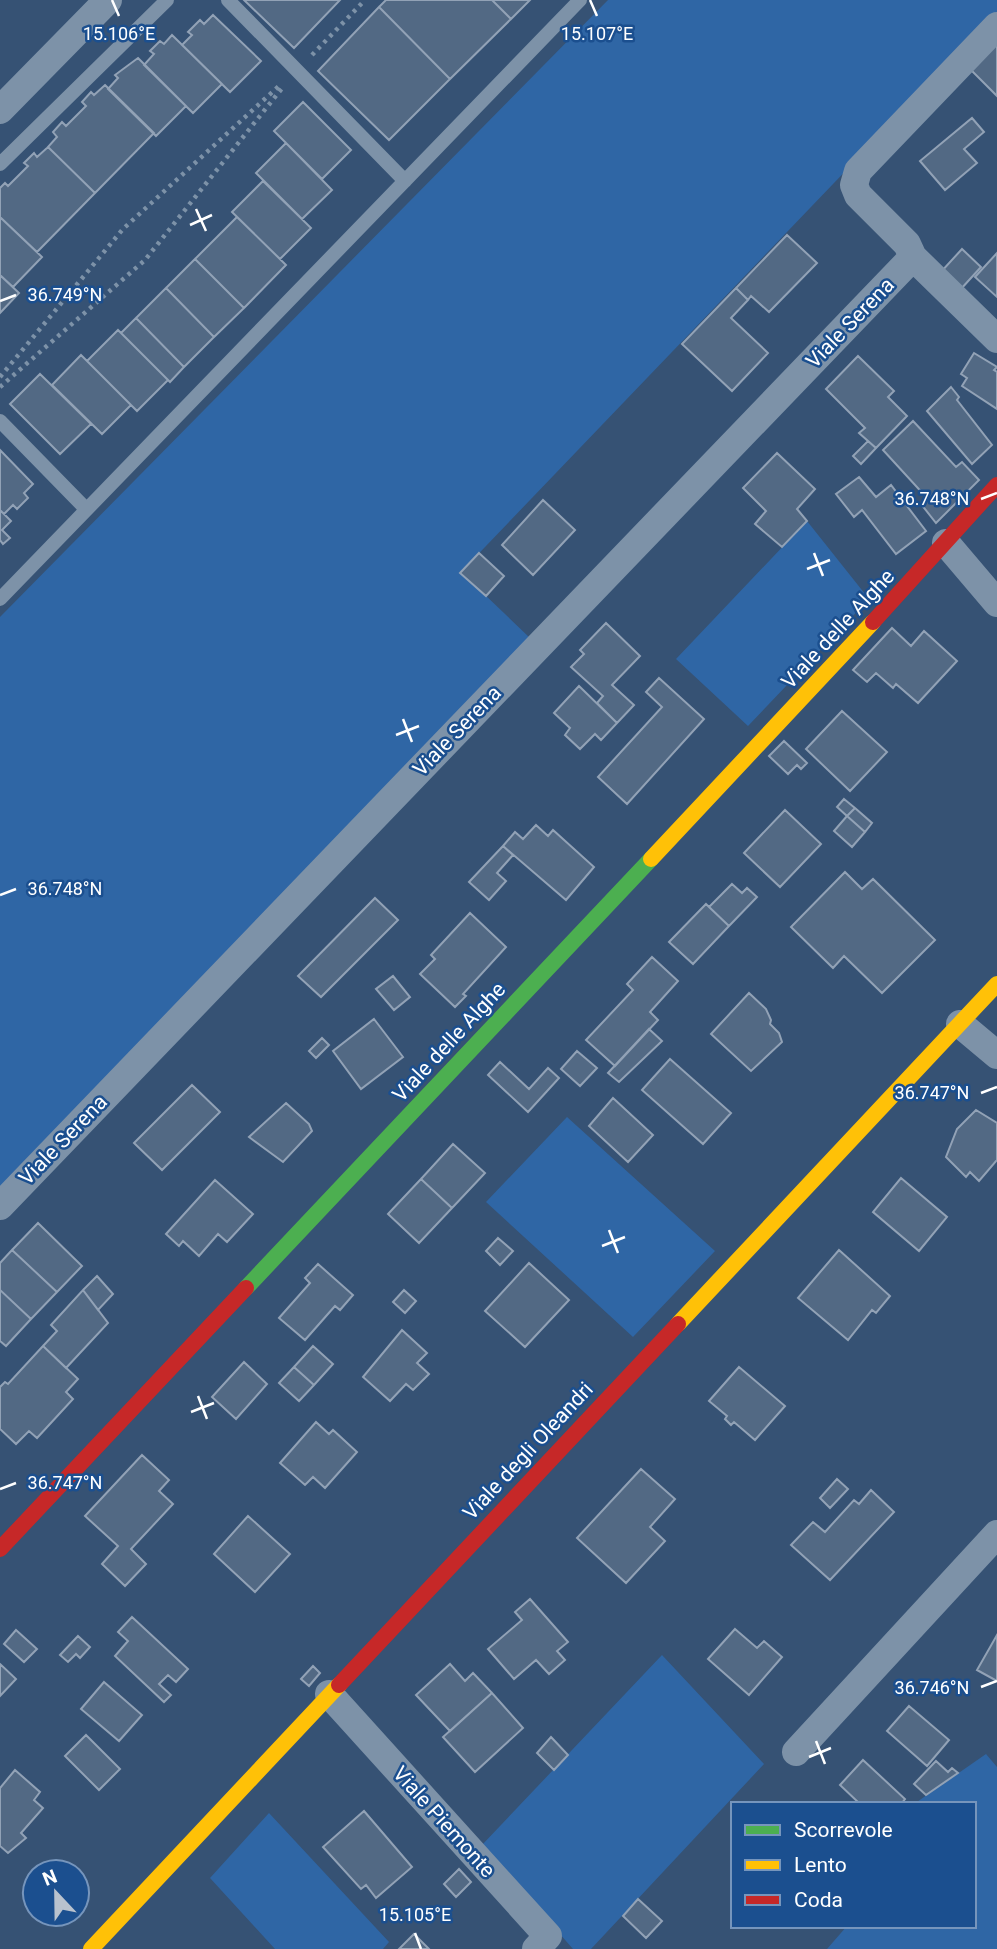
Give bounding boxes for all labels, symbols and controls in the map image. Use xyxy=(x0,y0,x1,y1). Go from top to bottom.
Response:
text: 15.106°E xyxy=(83,23,155,44)
text: 15.107°E xyxy=(561,23,633,44)
street label: Viale Serena xyxy=(801,273,899,373)
text: 36.749°N xyxy=(28,284,102,305)
text: 36.748°N xyxy=(895,488,969,509)
street label: Viale delle Alghe xyxy=(777,564,899,694)
street label: Viale Serena xyxy=(408,681,506,781)
text: 36.748°N xyxy=(28,878,102,899)
street label: Viale delle Alghe xyxy=(388,977,510,1107)
text: 36.747°N xyxy=(895,1082,969,1103)
street label: Viale Serena xyxy=(14,1090,112,1190)
street label: Viale degli Oleandri xyxy=(458,1377,598,1525)
text: 36.747°N xyxy=(28,1472,102,1493)
text: 36.746°N xyxy=(895,1677,969,1698)
street label: Viale Piemonte xyxy=(388,1762,500,1882)
legend xyxy=(731,1802,976,1928)
text: Scorrevole xyxy=(794,1818,893,1842)
text: Lento xyxy=(794,1853,847,1877)
north arrow xyxy=(21,1858,91,1928)
text: N xyxy=(39,1865,60,1891)
text: Coda xyxy=(794,1888,843,1912)
text: 15.105°E xyxy=(379,1904,451,1925)

